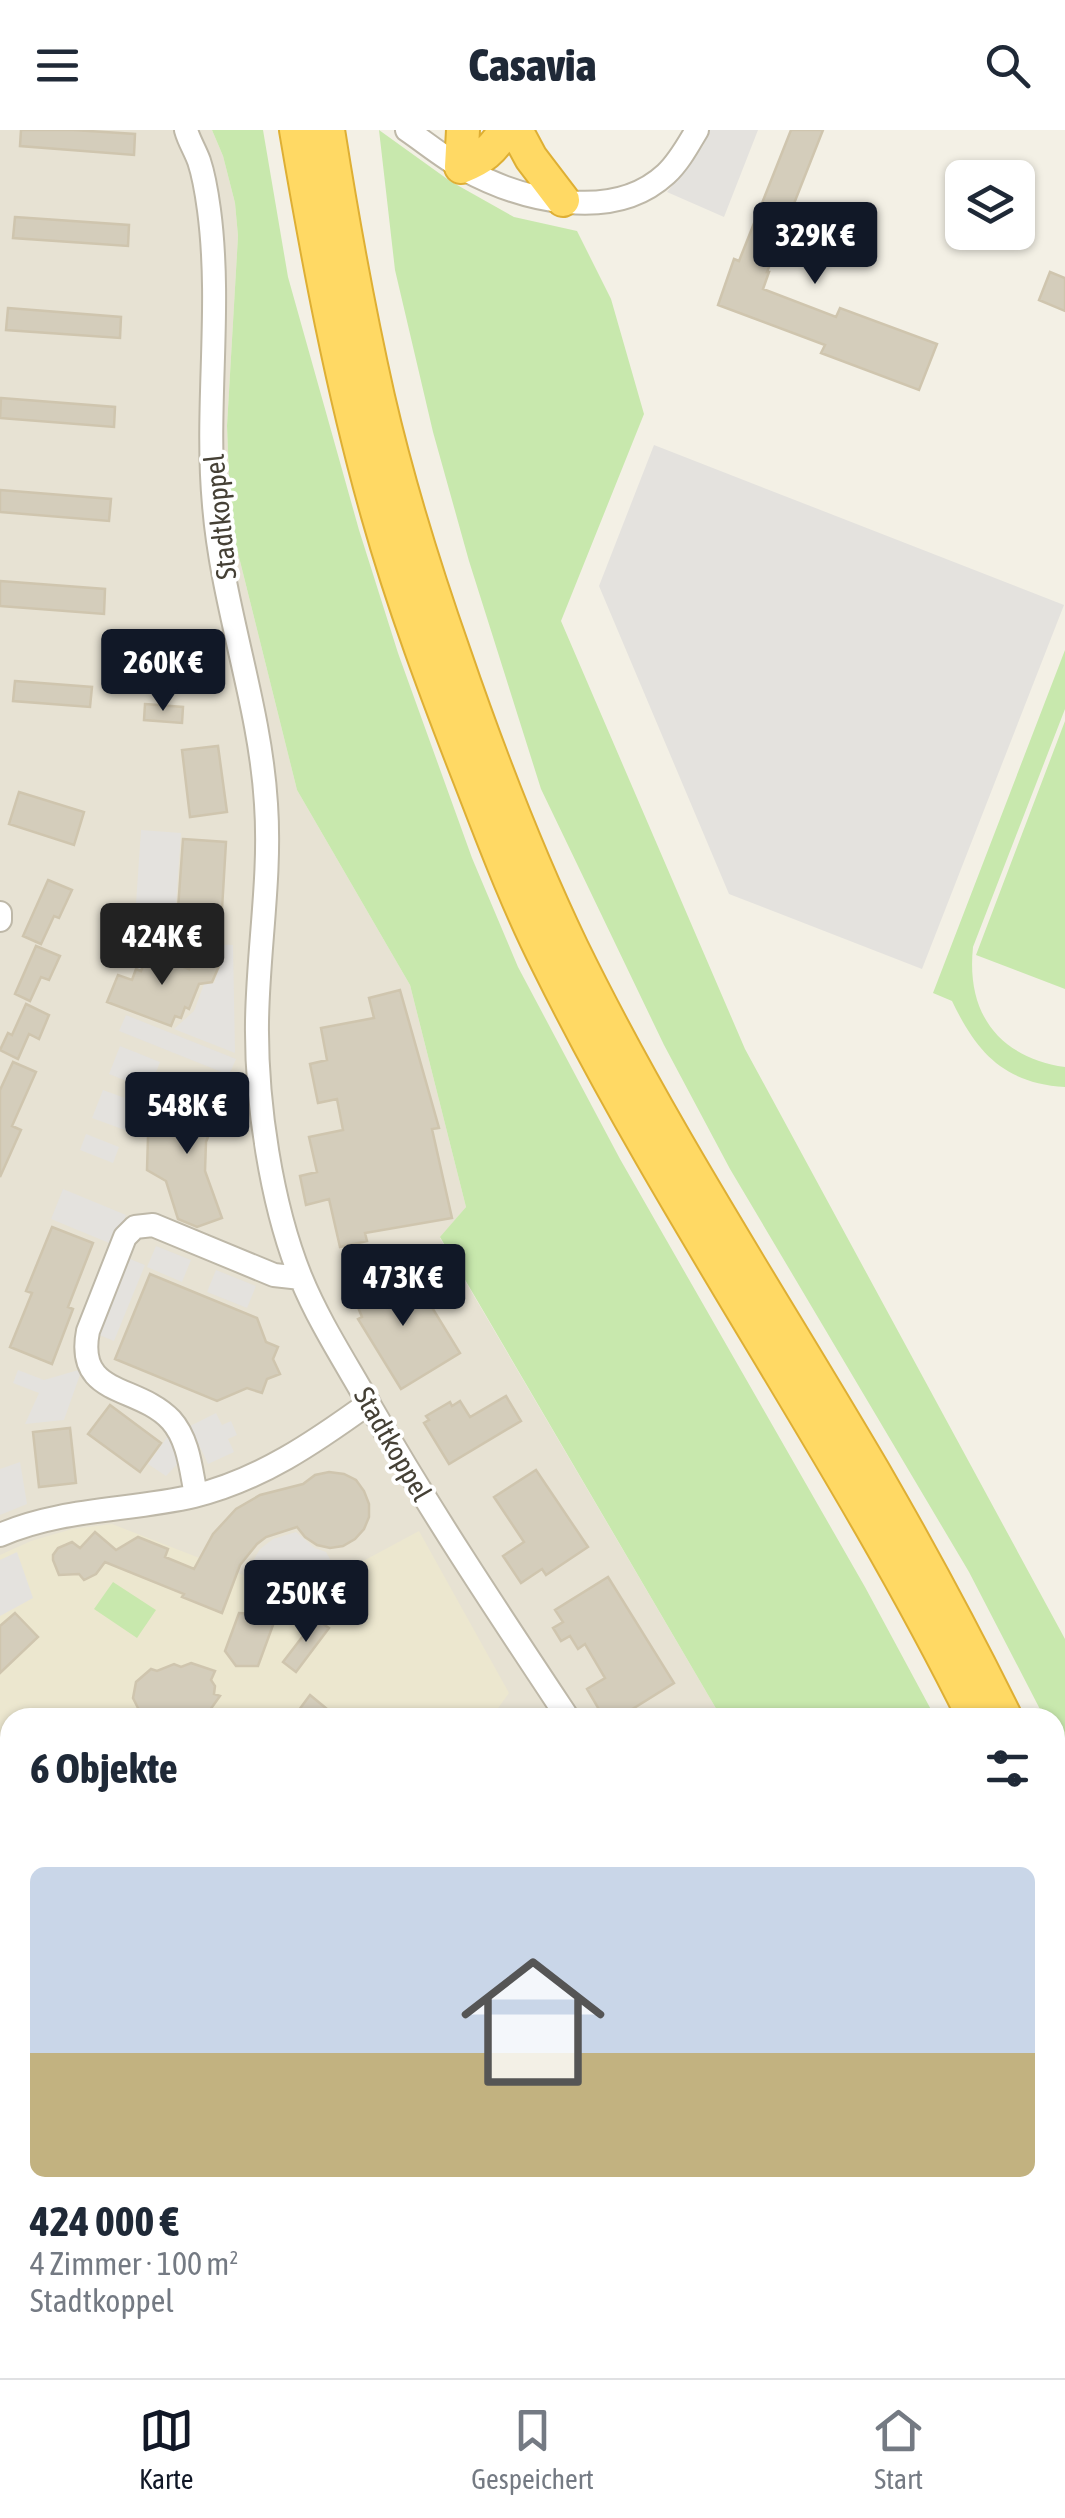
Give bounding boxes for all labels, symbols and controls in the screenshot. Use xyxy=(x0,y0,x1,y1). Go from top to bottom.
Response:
icon: menu xyxy=(30,38,85,93)
icon: search xyxy=(980,38,1035,93)
text: Casavia xyxy=(469,39,596,91)
map controls xyxy=(945,160,1035,250)
button: layers xyxy=(945,160,1035,250)
pin: 329K € xyxy=(734,202,896,287)
text: 329K € xyxy=(775,216,855,253)
street label: Stadtkoppel xyxy=(197,452,242,581)
pin: 260K € xyxy=(82,629,244,714)
text: 260K € xyxy=(123,643,203,680)
pin: 424K € xyxy=(81,903,243,988)
text: 424K € xyxy=(122,917,202,954)
pin: 548K € xyxy=(106,1072,268,1157)
text: 548K € xyxy=(147,1086,227,1123)
pin: 473K € xyxy=(322,1244,484,1329)
text: 473K € xyxy=(363,1258,443,1295)
street label: Stadtkoppel xyxy=(348,1382,439,1507)
pin: 250K € xyxy=(225,1560,387,1645)
text: 250K € xyxy=(266,1574,346,1611)
icon: filters xyxy=(980,1741,1035,1796)
text: 6 Objekte xyxy=(30,1744,178,1792)
icon: home xyxy=(443,1932,623,2112)
text: 424 000 € xyxy=(30,2197,179,2245)
text: 4 Zimmer · 100 m² xyxy=(30,2245,238,2282)
text: Stadtkoppel xyxy=(30,2282,174,2319)
tab: Karte xyxy=(139,2403,194,2495)
tab: Gespeichert xyxy=(471,2403,594,2495)
tab: Start xyxy=(871,2403,926,2495)

